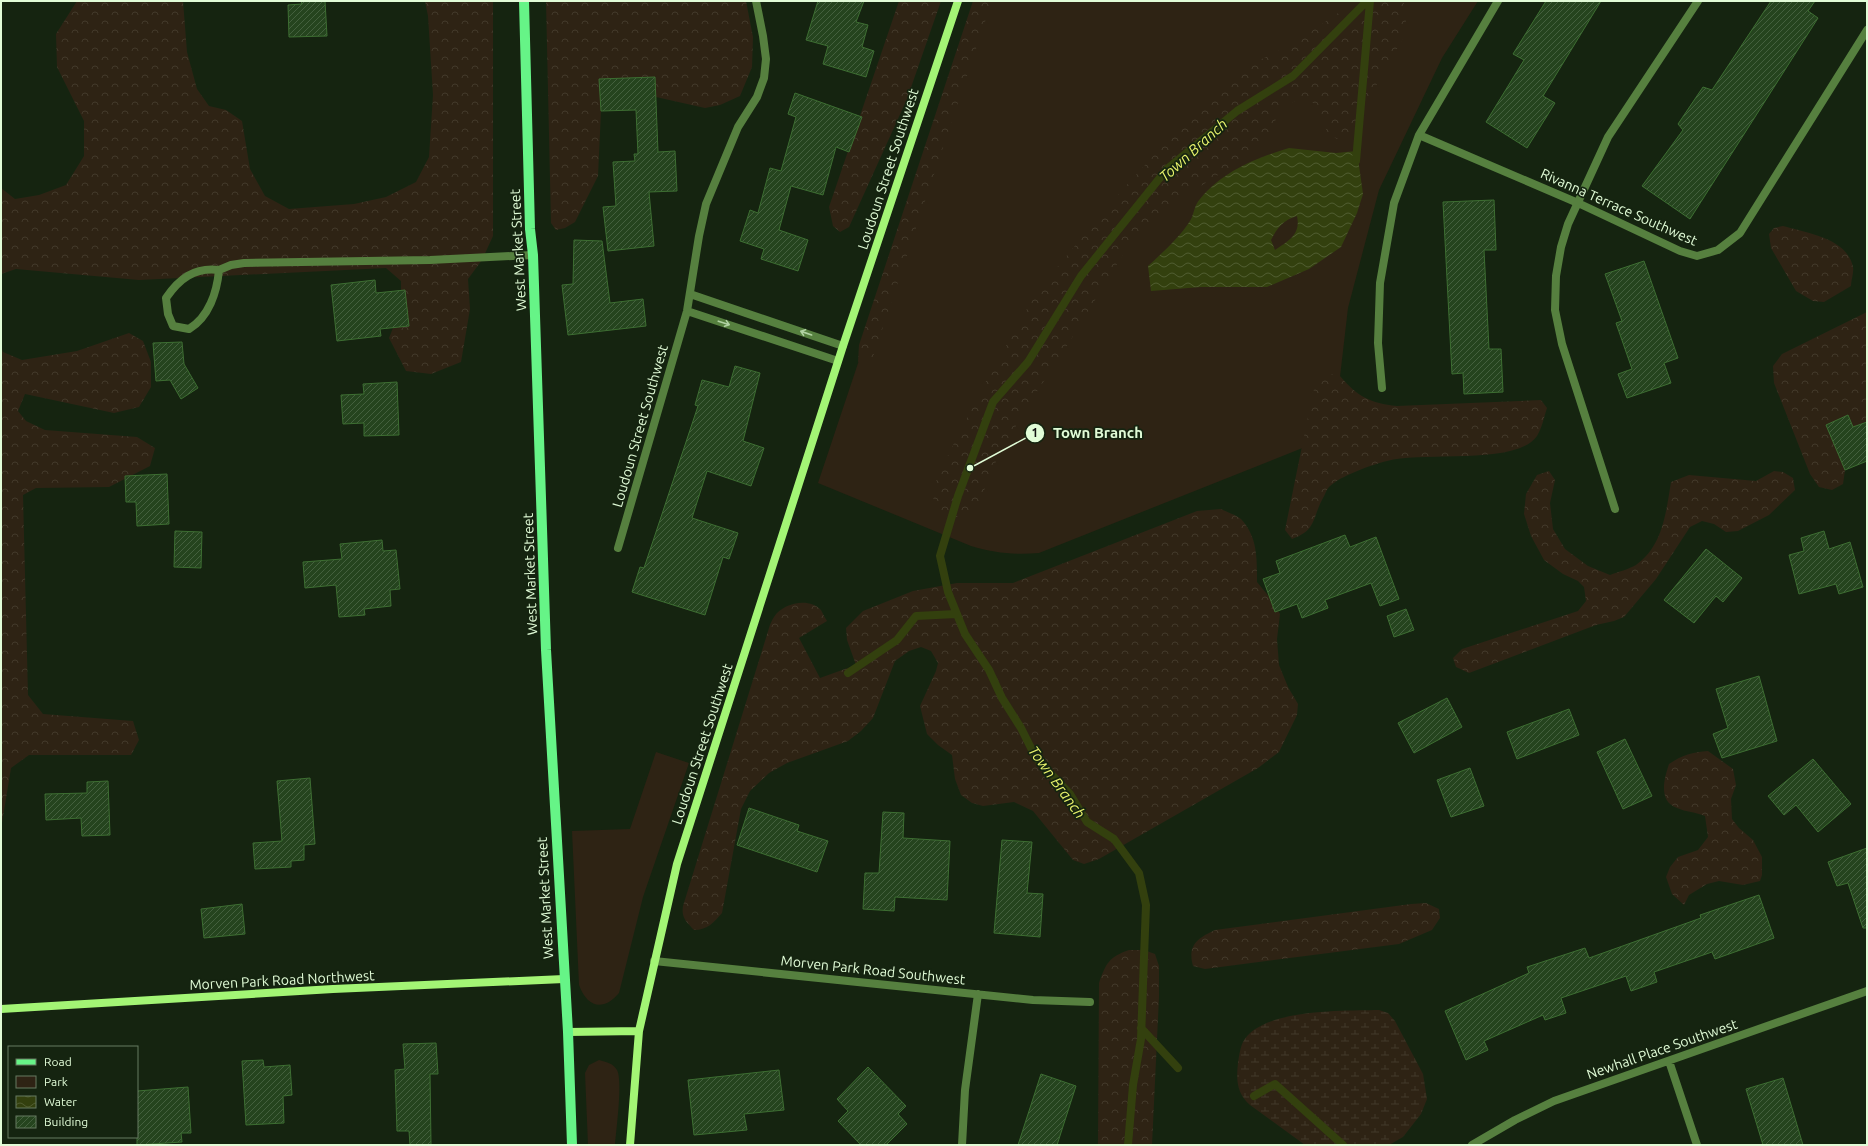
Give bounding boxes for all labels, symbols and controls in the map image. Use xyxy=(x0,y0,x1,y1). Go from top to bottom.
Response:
street label: Loudoun Street Southwest xyxy=(854,86,922,252)
water label: Town Branch xyxy=(1156,115,1230,185)
street label: Rivanna Terrace Southwest xyxy=(1538,165,1700,249)
street label: West Market Street xyxy=(507,188,529,311)
one-way arrow xyxy=(717,320,730,327)
one-way arrow xyxy=(801,329,813,337)
street label: Loudoun Street Southwest xyxy=(609,342,671,509)
callout: Town Branch xyxy=(1025,419,1151,446)
text: Town Branch xyxy=(1053,424,1143,441)
text: 1 xyxy=(1032,426,1038,439)
street label: West Market Street xyxy=(520,512,540,635)
street label: Loudoun Street Southwest xyxy=(668,661,736,827)
water label: Town Branch xyxy=(1025,742,1089,822)
street label: West Market Street xyxy=(534,836,556,959)
street label: Morven Park Road Southwest xyxy=(780,952,967,988)
street label: Morven Park Road Northwest xyxy=(189,967,375,993)
street label: Newhall Place Southwest xyxy=(1585,1016,1740,1082)
legend xyxy=(8,1046,138,1138)
text: Road xyxy=(44,1055,72,1068)
text: Park xyxy=(44,1075,68,1088)
text: Water xyxy=(44,1095,77,1108)
text: Building xyxy=(44,1115,88,1128)

